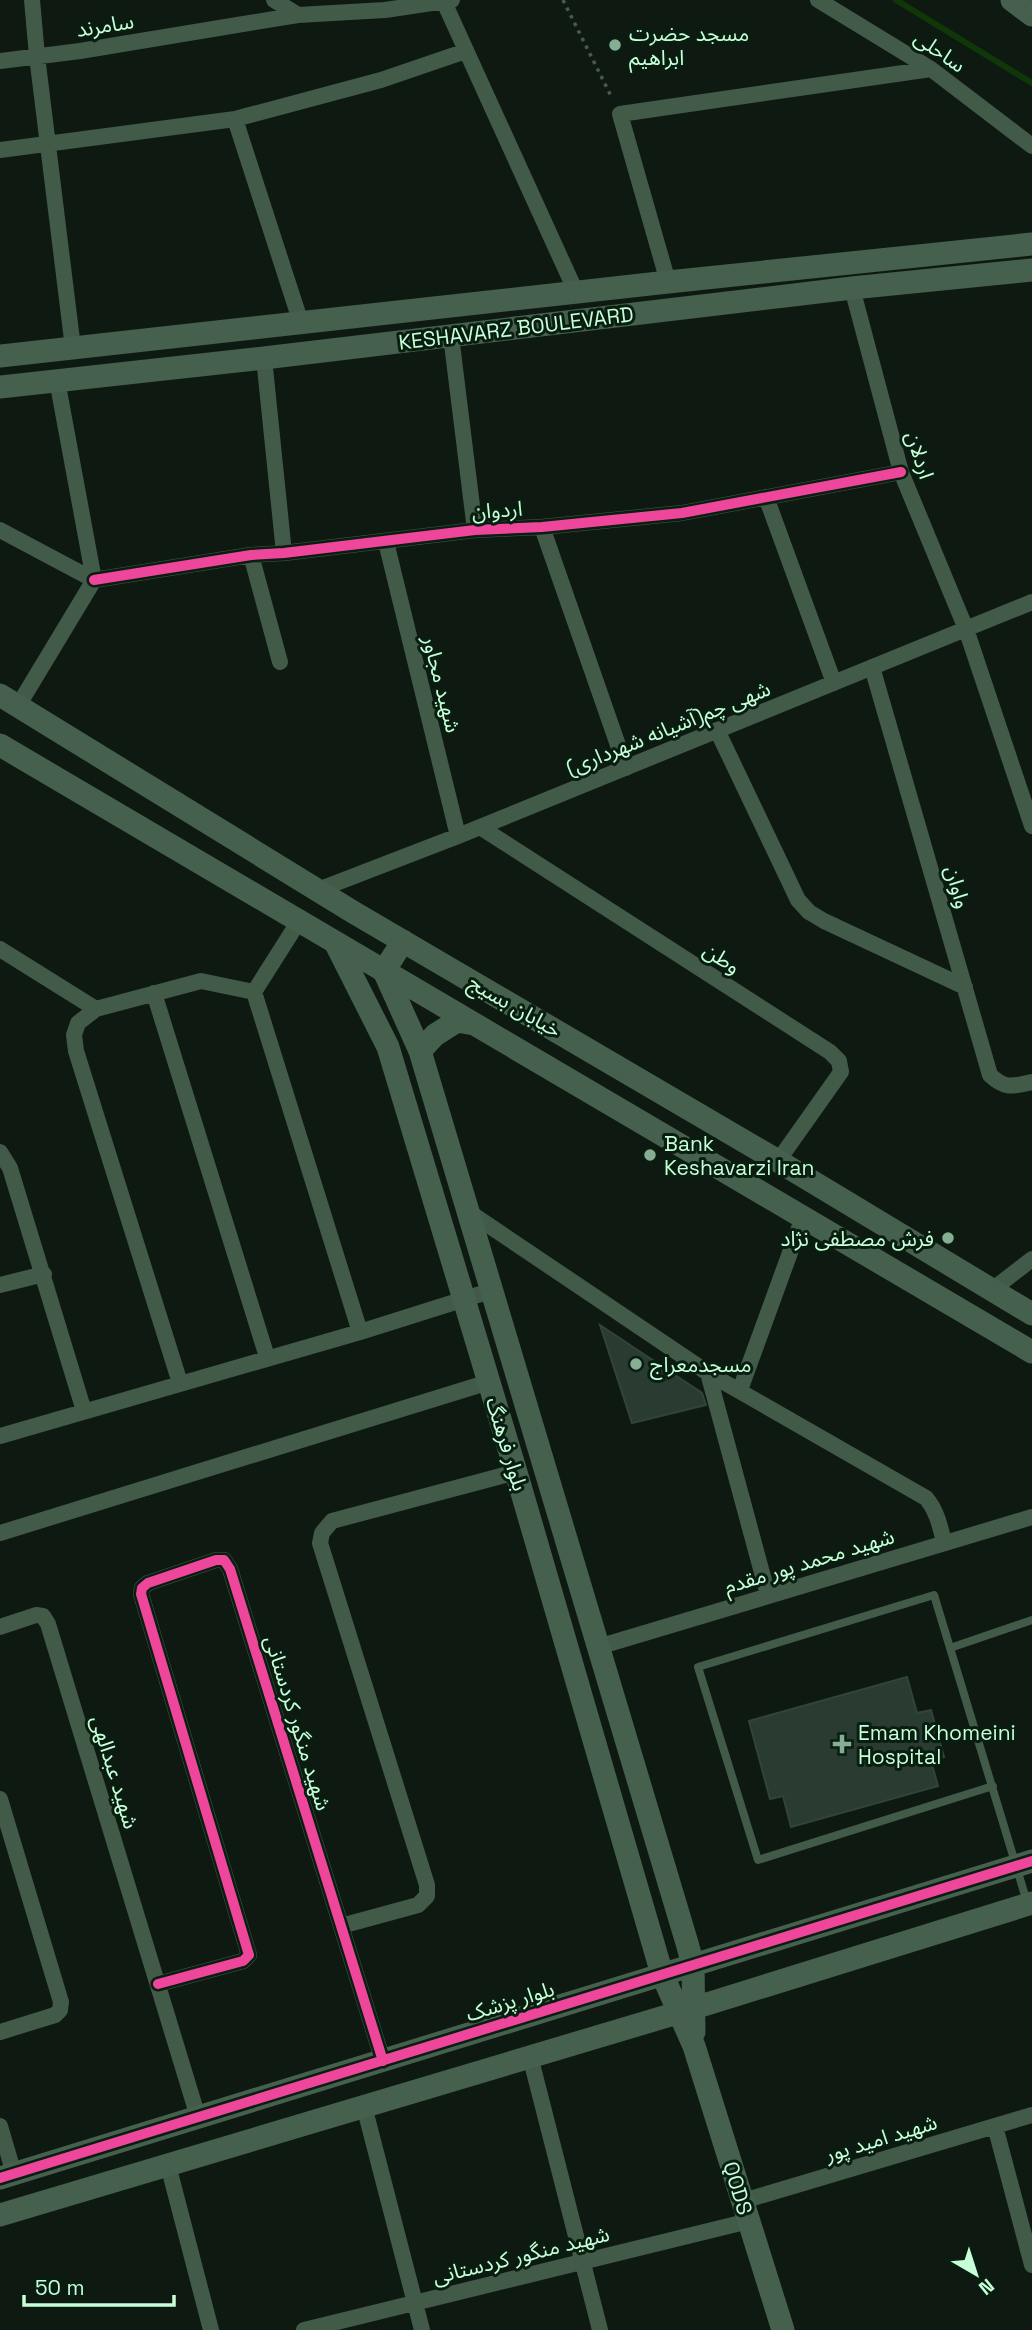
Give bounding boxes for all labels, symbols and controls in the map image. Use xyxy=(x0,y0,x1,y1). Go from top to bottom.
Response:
street label: سامرند xyxy=(74,7,136,43)
place label: مسجد حضرت ابراهیم xyxy=(629,20,749,73)
street label: ساحلی xyxy=(909,24,971,78)
marker: مسجد حضرت ابراهیم xyxy=(607,37,623,53)
street label: KESHAVARZ BOULEVARD xyxy=(397,300,635,356)
street label: اردلان xyxy=(900,428,940,482)
street label: اردوان xyxy=(471,495,523,525)
street label: شهید مجاور xyxy=(417,632,467,735)
street label: شهی چم(آشیانه شهرداری) xyxy=(562,675,775,783)
street label: واوان xyxy=(939,863,977,911)
street label: وطن xyxy=(698,936,746,980)
street label: خیابان بسیج xyxy=(463,969,566,1045)
place label: Bank Keshavarzi Iran xyxy=(664,1130,814,1181)
marker: Bank Keshavarzi Iran xyxy=(642,1147,658,1163)
place label: فرش مصطفی نژاد xyxy=(781,1225,934,1252)
marker: فرش مصطفی نژاد xyxy=(940,1230,956,1246)
place label: مسجدمعراج xyxy=(650,1351,752,1380)
marker: مسجدمعراج xyxy=(628,1356,644,1372)
street label: بلوار فرهنگ xyxy=(480,1394,534,1494)
street label: شهید محمد پور مقدم xyxy=(721,1522,898,1603)
street label: شهید منگور کردستانی xyxy=(259,1632,337,1814)
street label: شهید عبدالهی xyxy=(85,1712,145,1832)
place label: Emam Khomeini Hospital xyxy=(858,1719,1016,1770)
marker: Emam Khomeini Hospital xyxy=(832,1734,852,1754)
street label: بلوار پزشک xyxy=(463,1975,557,2027)
street label: شهید امید پور xyxy=(821,2108,940,2168)
street label: QODS xyxy=(717,2158,759,2218)
street label: شهید منگور کردستانی xyxy=(430,2220,612,2290)
north arrow xyxy=(941,2239,1011,2309)
scale bar xyxy=(24,2264,175,2308)
text: N xyxy=(974,2273,999,2301)
text: 50 m xyxy=(35,2274,85,2301)

